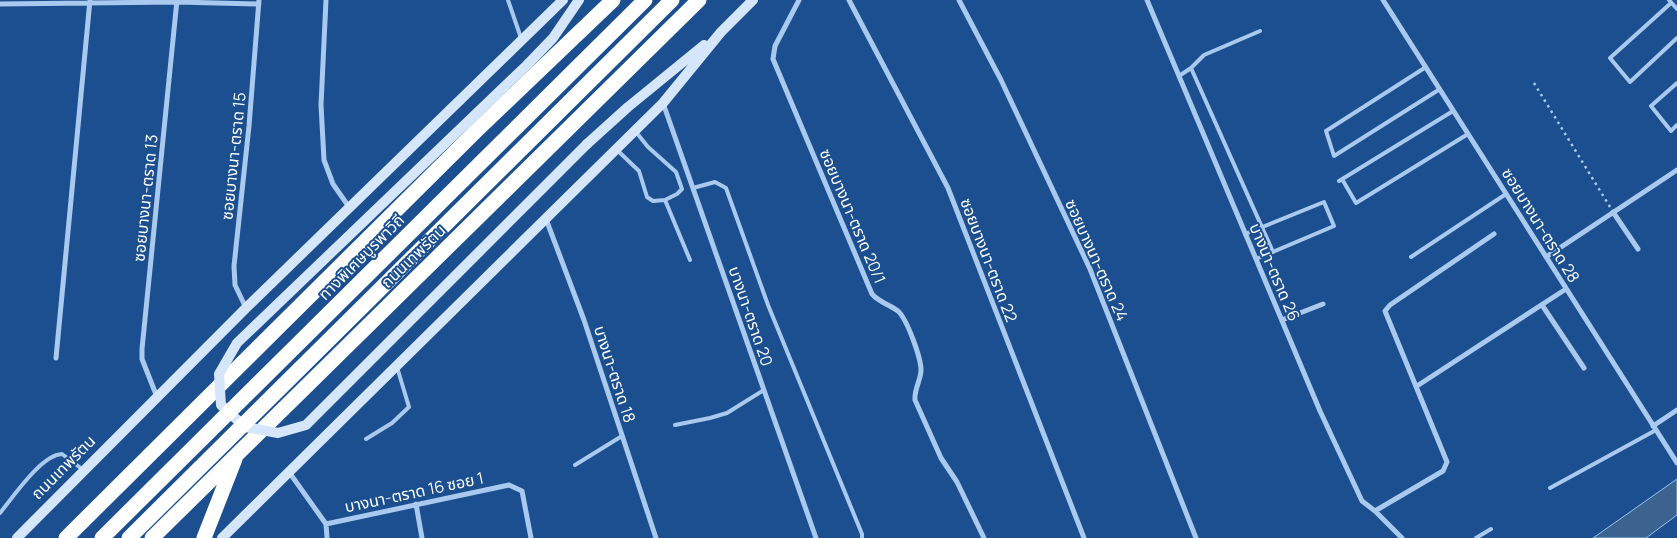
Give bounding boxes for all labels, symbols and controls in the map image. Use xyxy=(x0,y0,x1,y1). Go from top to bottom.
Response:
street label: ซอยบางนา-ตราด 15 xyxy=(215,91,251,221)
street label: ซอยบางนา-ตราด 13 xyxy=(127,133,163,263)
street label: ซอยบางนา-ตราด 20/1 xyxy=(815,145,891,287)
street label: ซอยบางนา-ตราด 28 xyxy=(1497,163,1585,287)
street label: ซอยบางนา-ตราด 22 xyxy=(955,195,1023,325)
street label: ซอยบางนา-ตราด 24 xyxy=(1060,196,1134,324)
street label: ทางพิเศษบูรพาวิถี xyxy=(313,209,409,305)
street label: ถนนเทพรัตน xyxy=(376,219,450,293)
street label: บางนา-ตราด 26 xyxy=(1244,220,1306,324)
street label: บางนา-ตราด 20 xyxy=(724,263,778,369)
street label: บางนา-ตราด 18 xyxy=(589,323,641,425)
street label: ถนนเทพรัตน xyxy=(26,430,100,504)
street label: บางนา-ตราด 16 ซอย 1 xyxy=(342,467,486,517)

